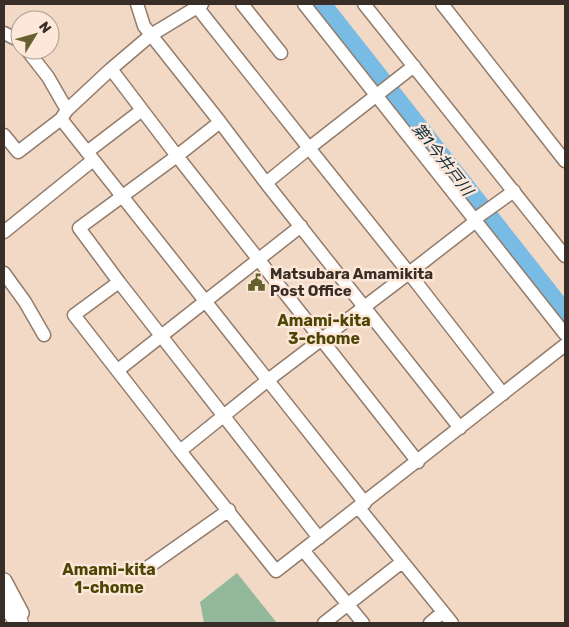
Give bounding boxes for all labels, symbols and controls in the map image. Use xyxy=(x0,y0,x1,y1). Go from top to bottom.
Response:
north arrow xyxy=(10,10,60,60)
text: N xyxy=(35,18,55,37)
water label: 第1今井戸川 xyxy=(408,119,478,201)
place label: Matsubara Amamikita Post Office xyxy=(270,265,433,300)
public building icon: Matsubara Amamikita Post Office xyxy=(246,273,266,293)
district label: Amami-kita 3-chome xyxy=(277,311,371,348)
district label: Amami-kita 1-chome xyxy=(62,560,156,597)

